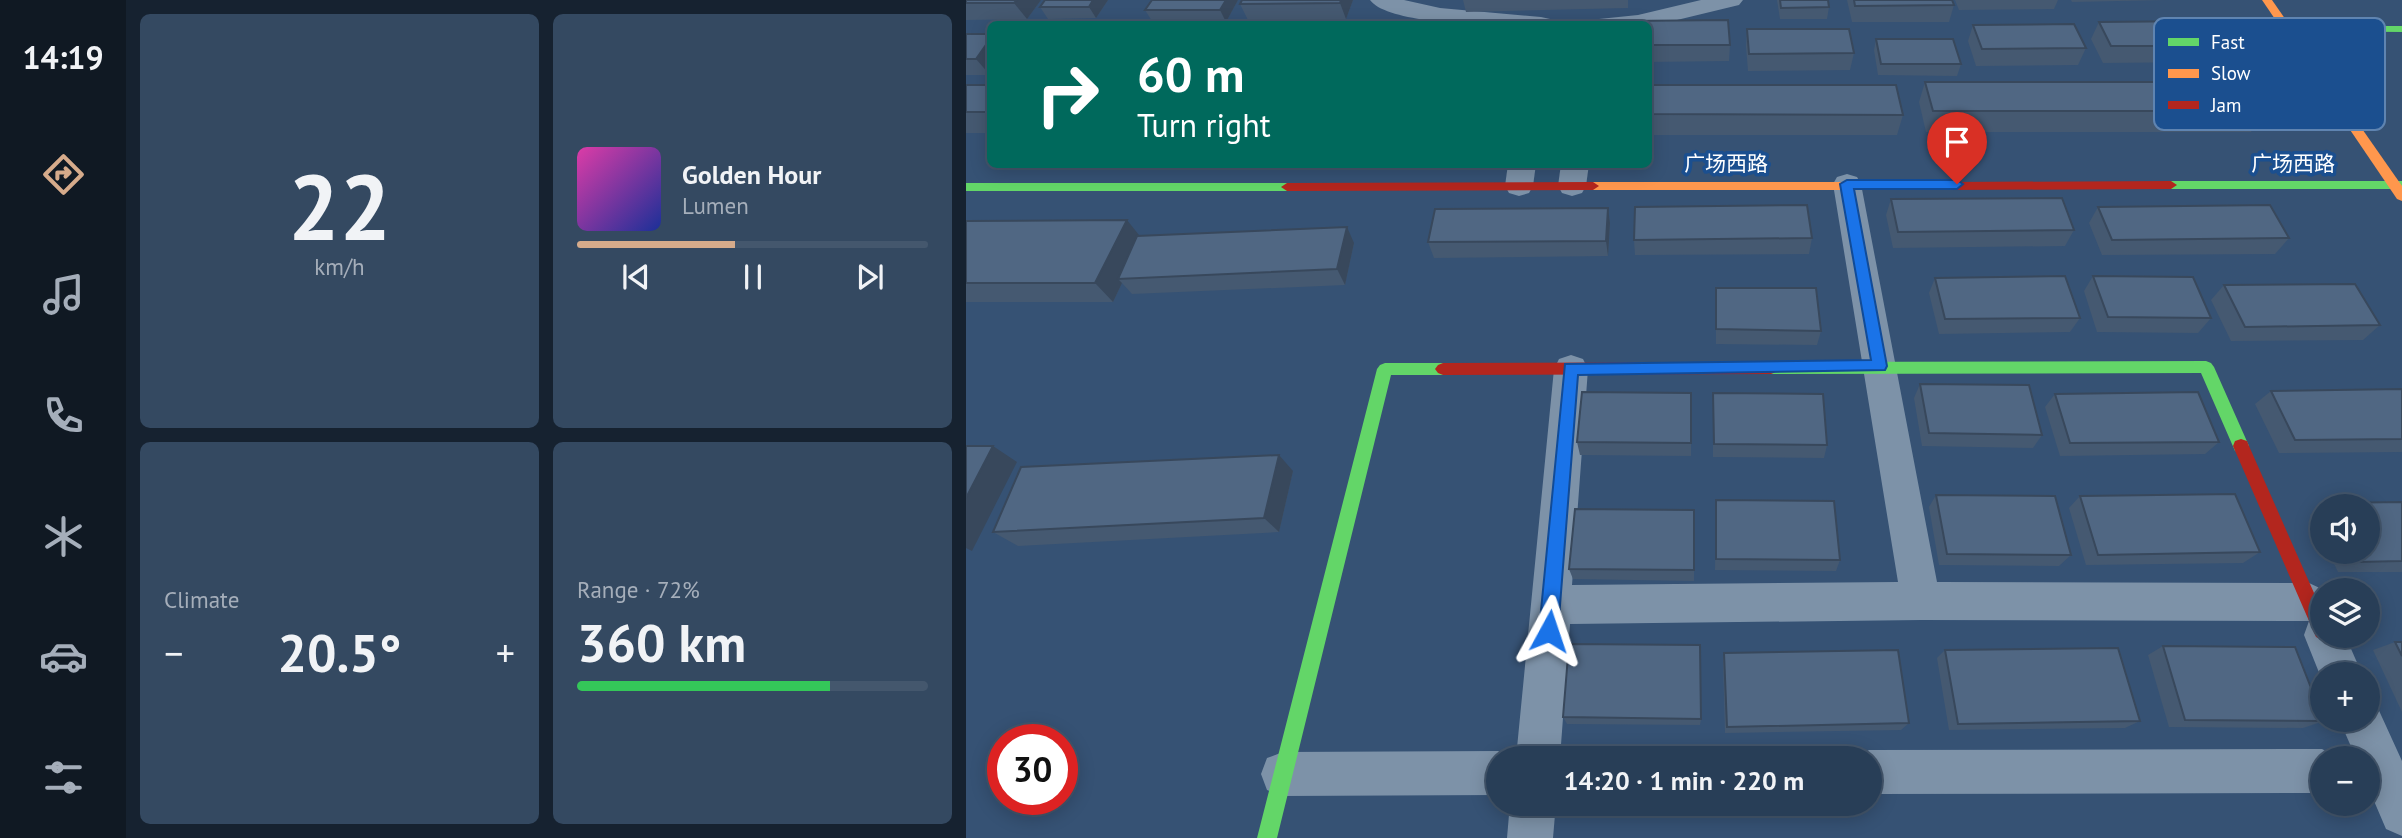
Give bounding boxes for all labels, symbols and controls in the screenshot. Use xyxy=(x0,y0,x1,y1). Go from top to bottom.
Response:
legend xyxy=(2154,18,2385,130)
text: Fast xyxy=(2211,30,2245,54)
text: 14:19 xyxy=(22,36,104,78)
text: 60 m xyxy=(1137,42,1244,106)
icon: right xyxy=(1022,49,1113,140)
text: Slow xyxy=(2211,61,2251,85)
text: Jam xyxy=(2210,93,2241,117)
text: Turn right xyxy=(1137,104,1271,146)
pin xyxy=(1927,112,1987,184)
icon: arrive xyxy=(1938,123,1976,161)
text: 22 xyxy=(288,147,391,265)
icon: directions xyxy=(39,150,88,199)
street label: 广场西路 xyxy=(1684,150,1768,177)
street label: 广场西路 xyxy=(2251,150,2335,177)
text: Golden Hour xyxy=(682,158,821,191)
text: Lumen xyxy=(682,191,749,220)
text: km/h xyxy=(314,252,365,281)
icon: previous xyxy=(617,258,655,296)
icon: pause xyxy=(734,258,772,296)
icon: next xyxy=(851,258,889,296)
icon: music xyxy=(39,270,88,319)
icon: phone xyxy=(39,391,88,440)
map controls xyxy=(2310,494,2380,816)
button: sound xyxy=(2310,494,2380,564)
icon: climate xyxy=(39,512,88,561)
text: Range · 72% xyxy=(577,575,700,604)
button: layers xyxy=(2310,578,2380,648)
text: Climate xyxy=(164,585,239,614)
position arrow xyxy=(1512,594,1586,668)
text: 360 km xyxy=(577,609,746,676)
text: 20.5° xyxy=(278,619,401,686)
text: − xyxy=(164,628,183,677)
text: + xyxy=(496,628,515,677)
icon: car xyxy=(39,632,88,681)
button: + xyxy=(2310,662,2380,732)
speed limit sign: 30 xyxy=(987,724,1078,815)
button: − xyxy=(2310,746,2380,816)
icon: filters xyxy=(39,753,88,802)
text: 14:20 · 1 min · 220 m xyxy=(1564,764,1804,797)

